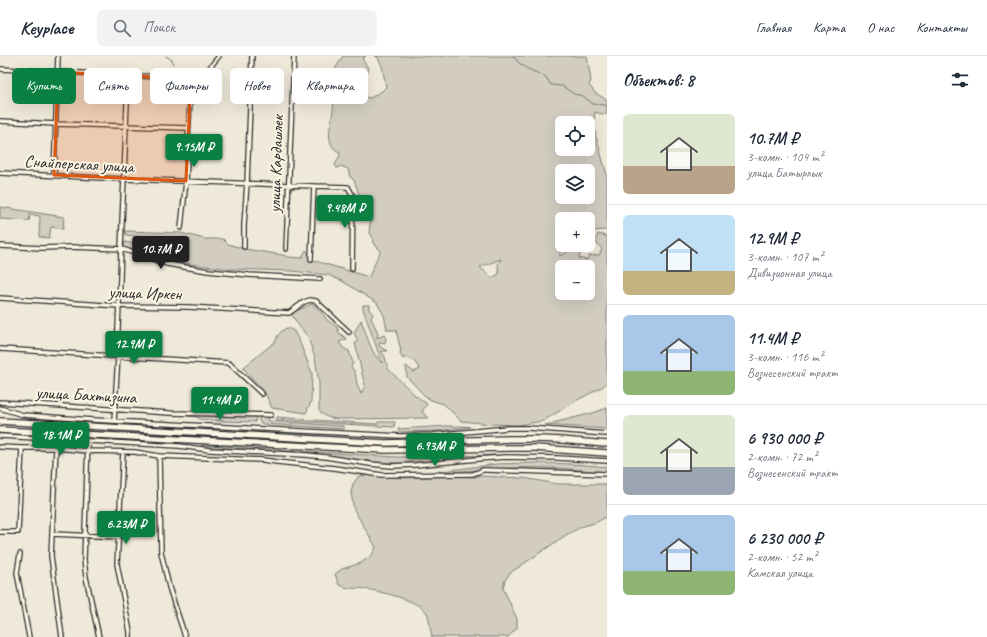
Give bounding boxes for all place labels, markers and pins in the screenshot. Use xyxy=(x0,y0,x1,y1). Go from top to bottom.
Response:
pin: 9.15M ₽ xyxy=(157,134,231,168)
pin: 9.48M ₽ xyxy=(308,195,382,229)
pin: 10.7M ₽ xyxy=(124,236,198,270)
pin: 12.9M ₽ xyxy=(97,331,171,365)
pin: 11.4M ₽ xyxy=(183,387,257,421)
pin: 18.1M ₽ xyxy=(24,422,98,456)
pin: 6.93M ₽ xyxy=(398,433,472,467)
pin: 6.23M ₽ xyxy=(89,511,163,545)

